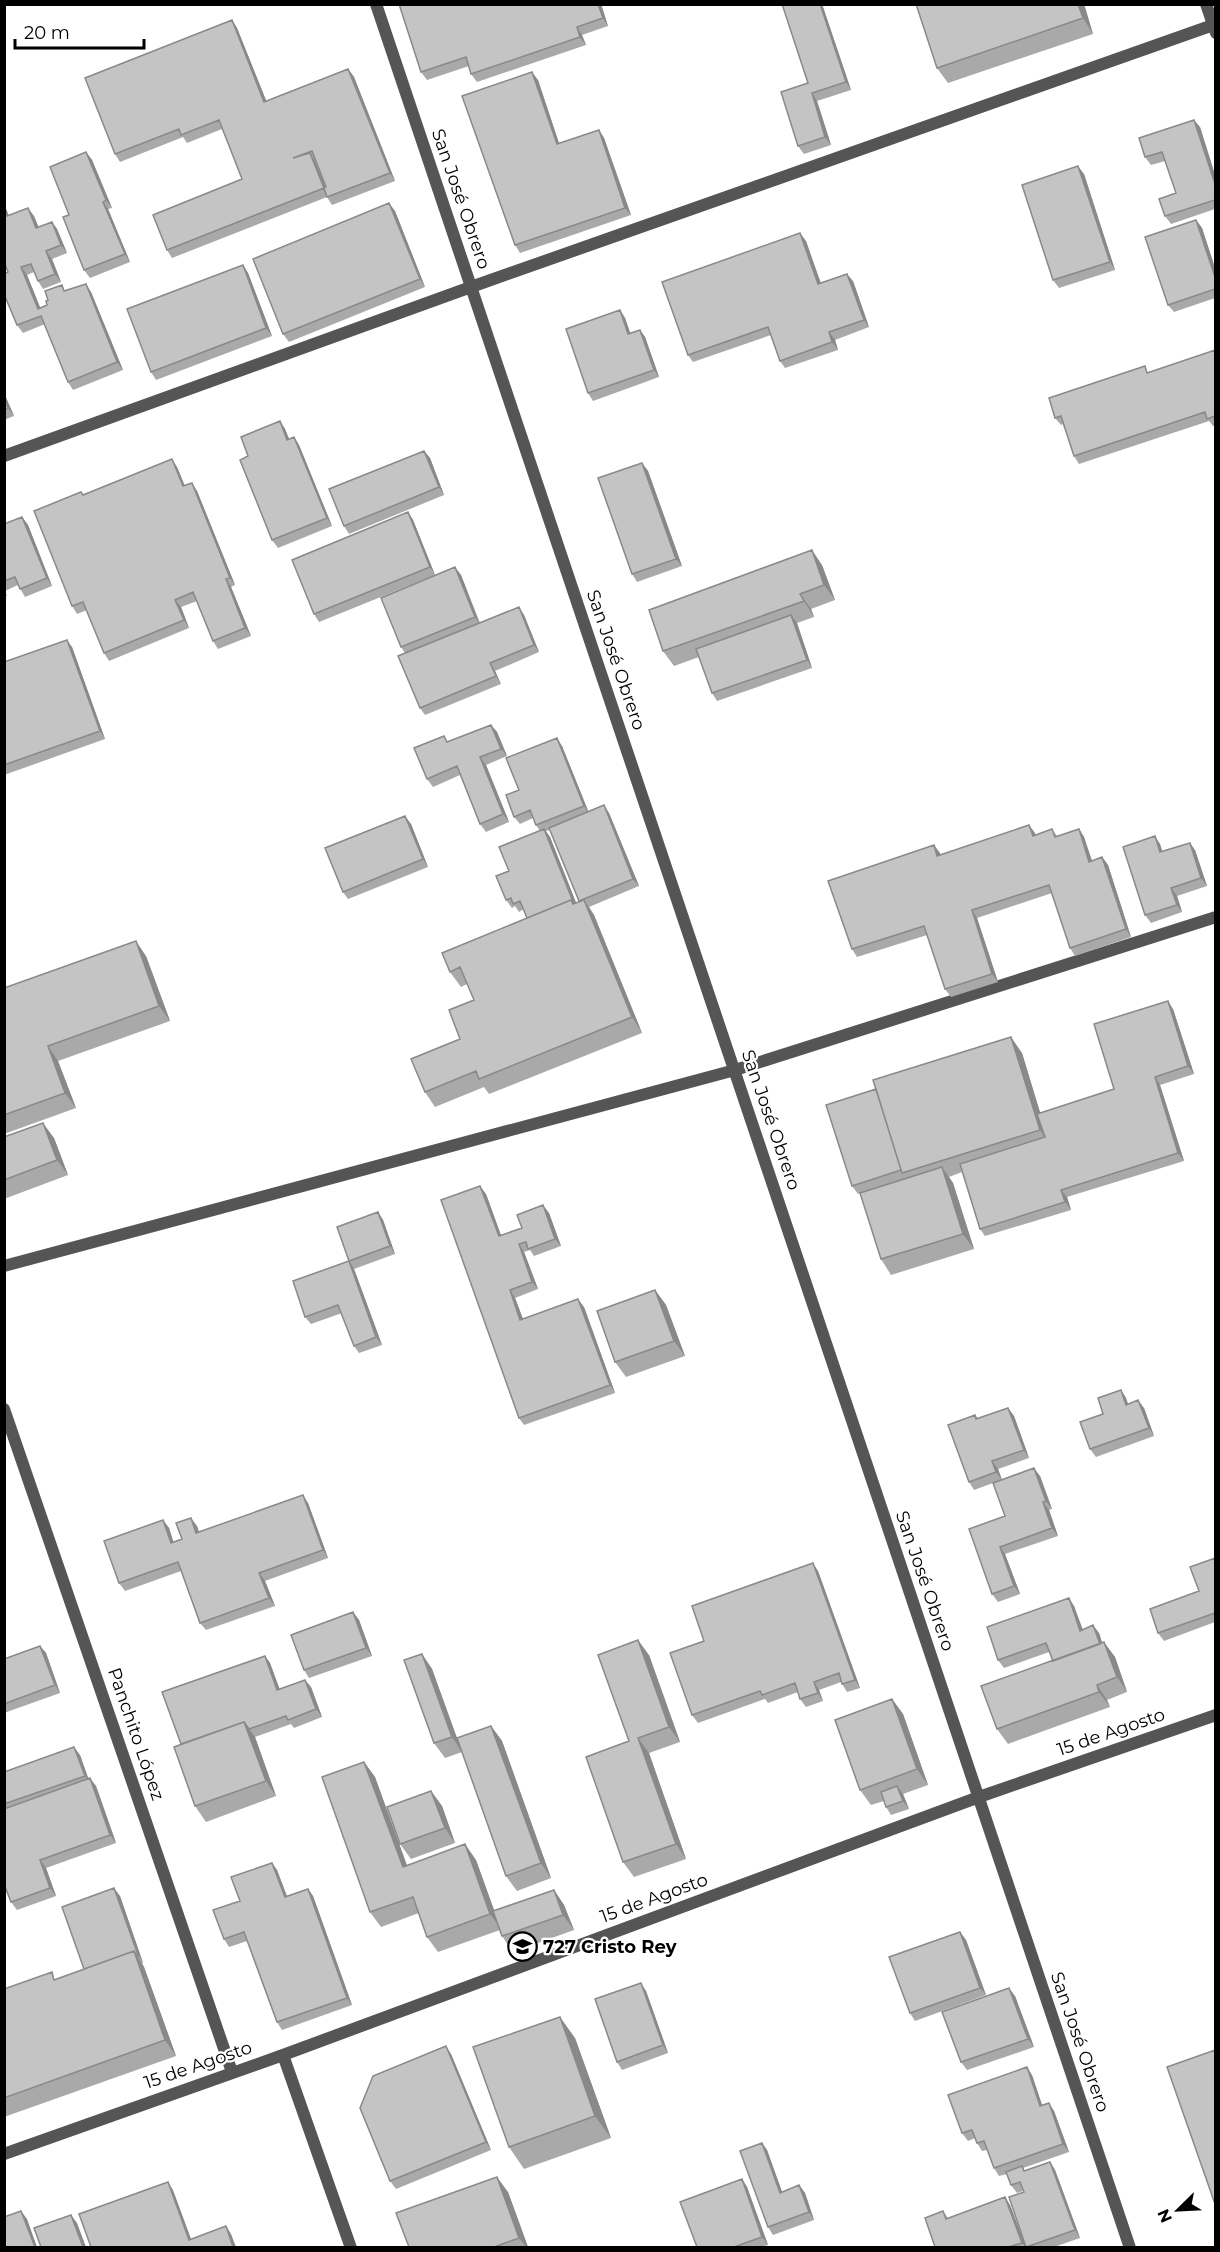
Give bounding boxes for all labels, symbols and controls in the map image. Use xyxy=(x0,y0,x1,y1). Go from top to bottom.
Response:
scale bar xyxy=(15,12,144,50)
text: 20 m xyxy=(24,22,70,44)
street label: San José Obrero xyxy=(427,126,495,272)
street label: San José Obrero xyxy=(582,587,650,733)
street label: San José Obrero xyxy=(737,1047,805,1193)
street label: San José Obrero xyxy=(891,1508,959,1654)
street label: Panchito López xyxy=(103,1665,169,1803)
street label: 15 de Agosto xyxy=(1054,1703,1168,1761)
street label: 15 de Agosto xyxy=(597,1868,711,1928)
school or university icon: 727 Cristo Rey xyxy=(506,1931,538,1963)
place label: 727 Cristo Rey xyxy=(543,1936,677,1958)
street label: San José Obrero xyxy=(1046,1969,1114,2115)
street label: 15 de Agosto xyxy=(141,2036,255,2094)
north arrow xyxy=(1148,2180,1208,2240)
text: N xyxy=(1153,2206,1176,2226)

